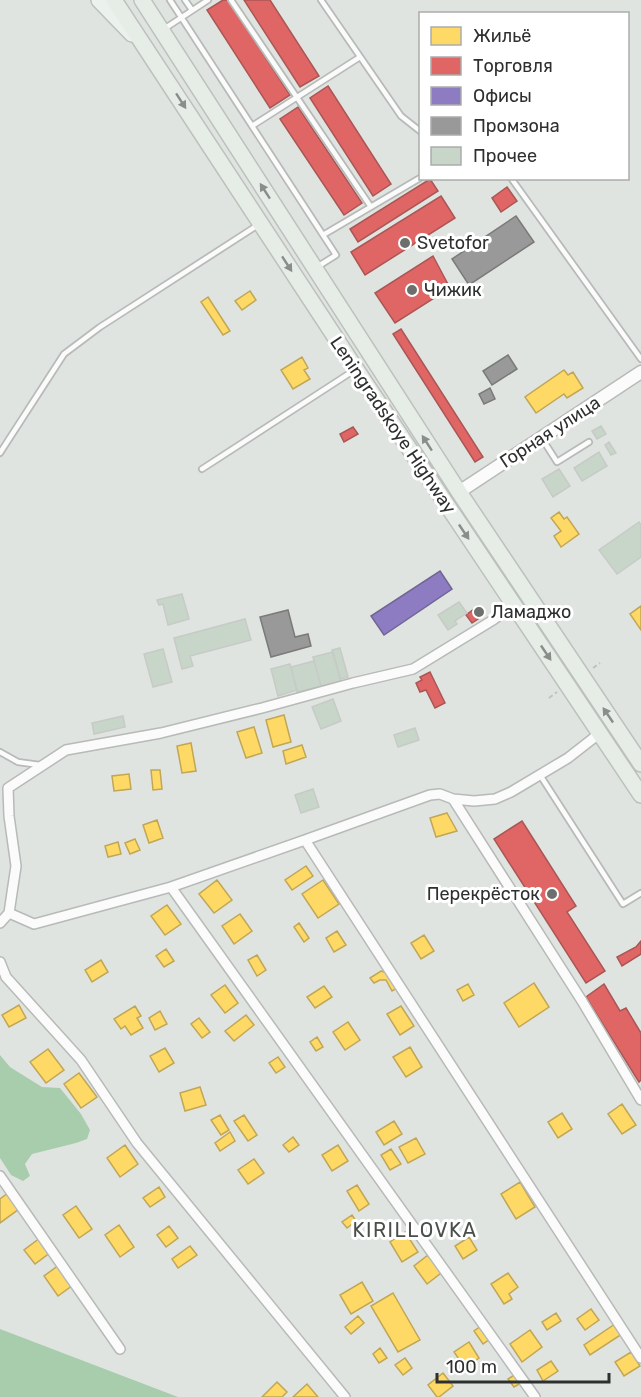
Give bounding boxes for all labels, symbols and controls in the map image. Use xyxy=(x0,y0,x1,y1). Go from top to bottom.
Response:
legend xyxy=(419,12,629,180)
text: Жильё xyxy=(473,25,531,47)
text: Торговля xyxy=(473,55,553,77)
text: Офисы xyxy=(473,85,532,107)
one-way arrow xyxy=(175,93,186,109)
text: Промзона xyxy=(473,115,560,137)
text: Прочее xyxy=(473,145,537,167)
one-way arrow xyxy=(260,183,271,199)
place label: Svetofor xyxy=(417,232,489,254)
marker: Svetofor xyxy=(398,236,412,250)
one-way arrow xyxy=(282,256,293,273)
place label: Чижик xyxy=(424,279,482,301)
marker: Чижик xyxy=(405,283,419,297)
street label: Leningradskoye Highway xyxy=(325,332,461,518)
street label: Горная улица xyxy=(496,391,604,473)
one-way arrow xyxy=(422,435,433,451)
one-way arrow xyxy=(459,524,470,541)
place label: Ламаджо xyxy=(491,601,571,623)
marker: Ламаджо xyxy=(472,605,486,619)
one-way arrow xyxy=(540,645,552,661)
one-way arrow xyxy=(603,707,614,723)
place label: Перекрёсток xyxy=(427,883,540,905)
marker: Перекрёсток xyxy=(545,887,559,901)
district label: KIRILLOVKA xyxy=(352,1218,478,1242)
scale bar xyxy=(437,1346,610,1384)
text: 100 m xyxy=(446,1356,497,1378)

